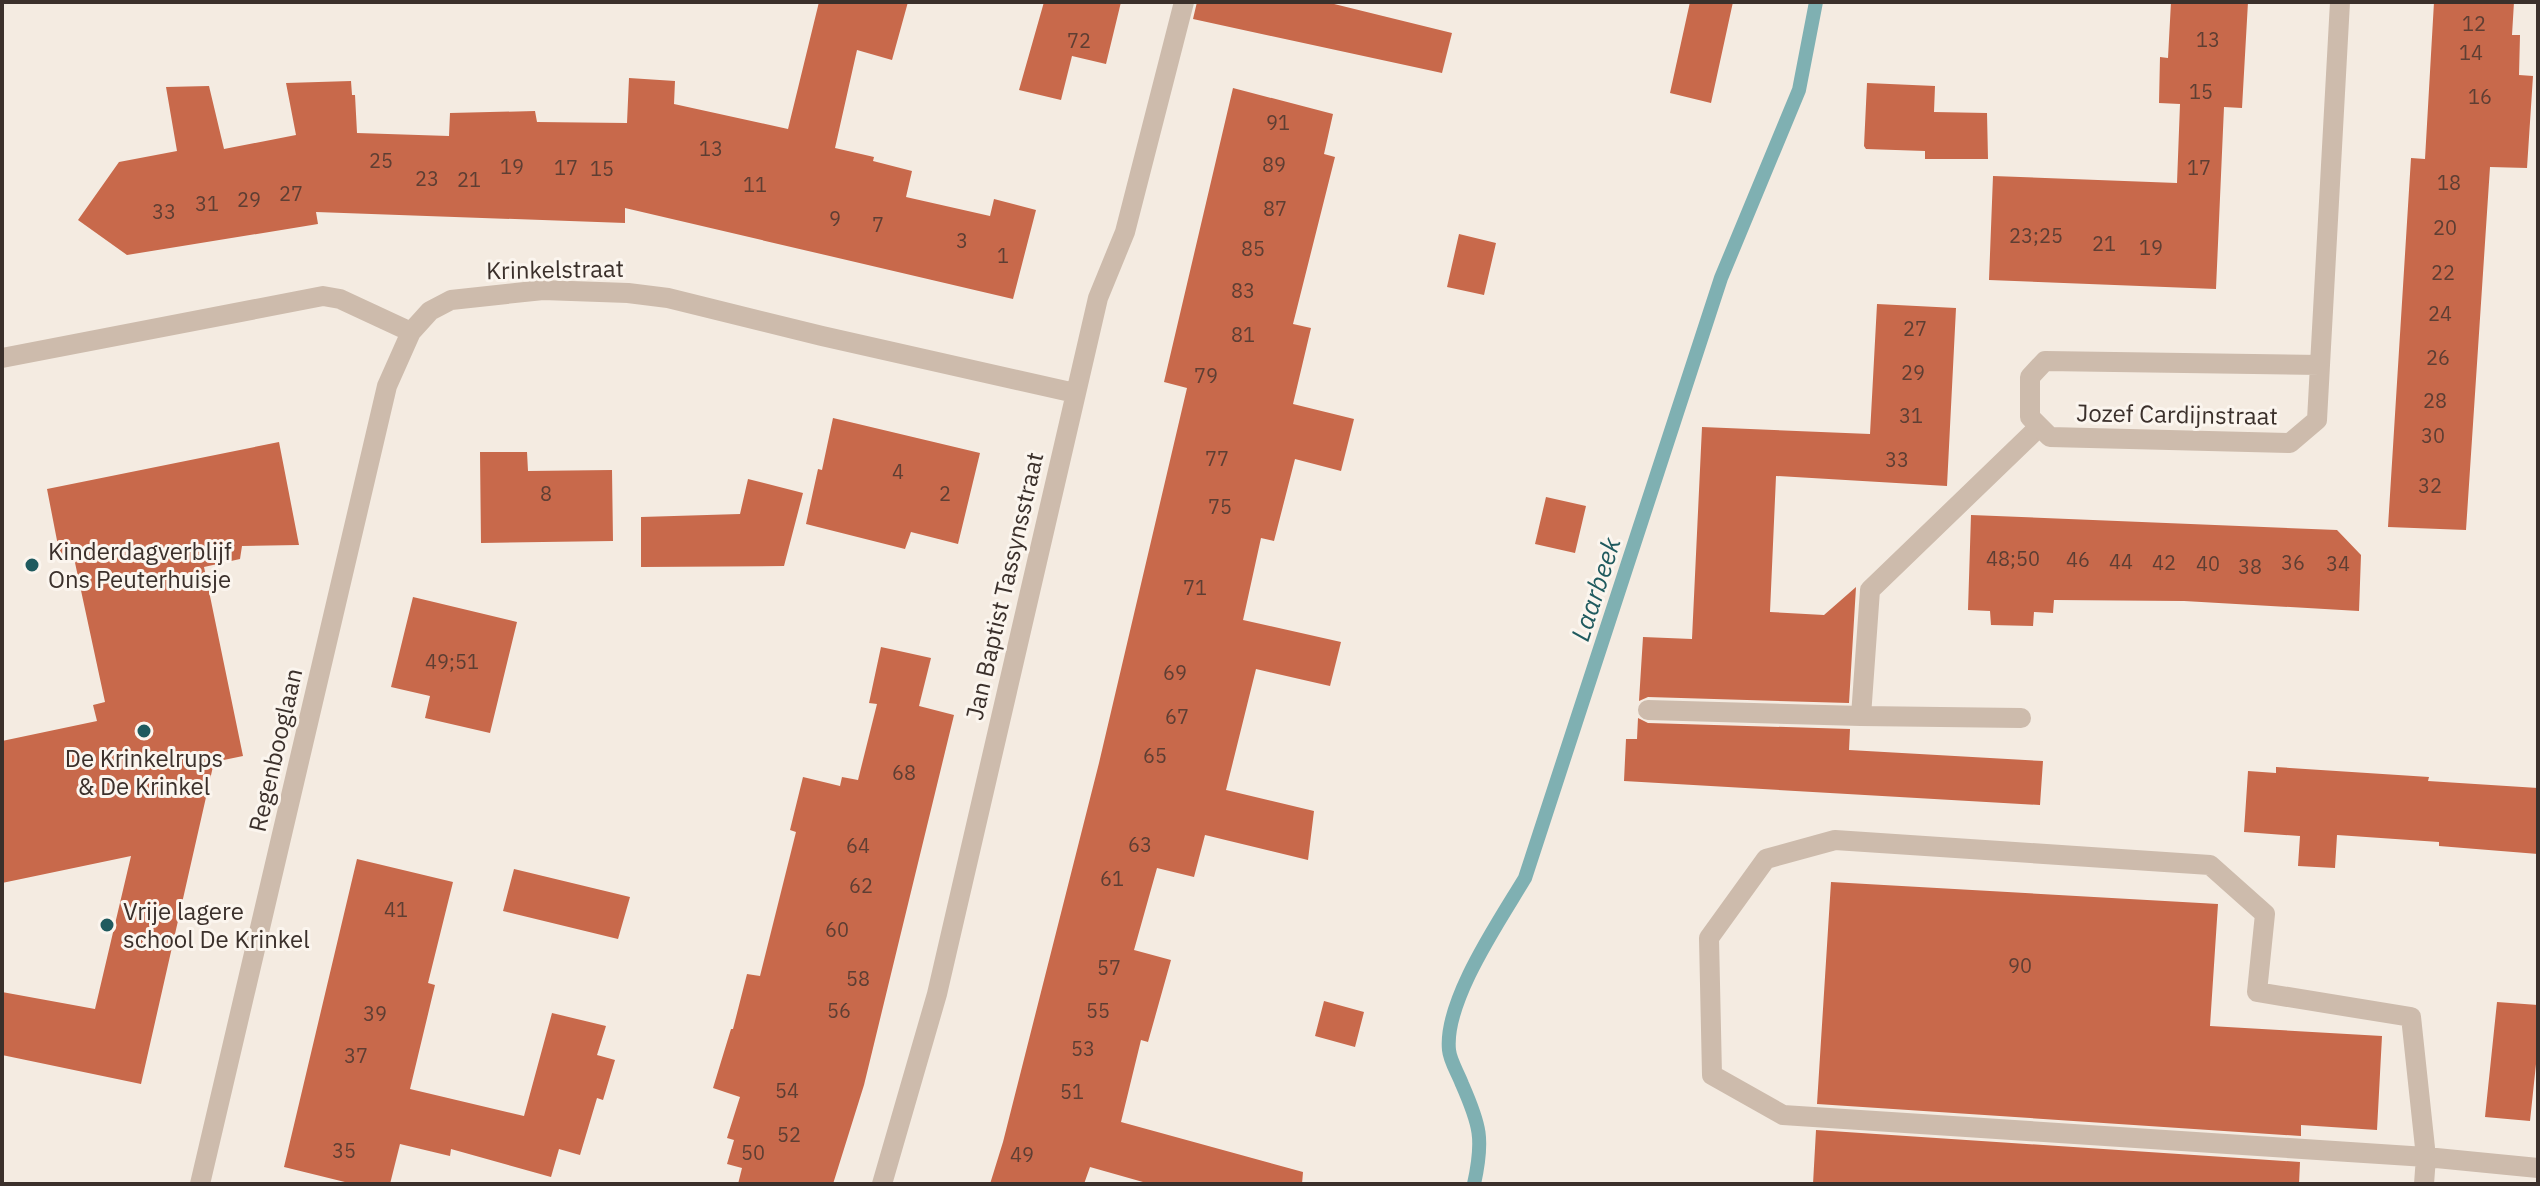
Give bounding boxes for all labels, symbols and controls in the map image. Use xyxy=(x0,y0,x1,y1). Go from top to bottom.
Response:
house number: 12 xyxy=(2462,10,2486,37)
house number: 13 xyxy=(2196,26,2220,53)
house number: 72 xyxy=(1067,27,1091,54)
house number: 14 xyxy=(2459,39,2483,66)
house number: 15 xyxy=(2189,78,2213,105)
house number: 16 xyxy=(2468,83,2492,110)
house number: 91 xyxy=(1266,109,1290,136)
house number: 13 xyxy=(699,135,723,162)
house number: 25 xyxy=(369,147,393,174)
house number: 89 xyxy=(1262,151,1286,178)
house number: 19 xyxy=(500,153,524,180)
house number: 17 xyxy=(554,154,578,181)
house number: 17 xyxy=(2187,154,2211,181)
house number: 15 xyxy=(590,155,614,182)
house number: 23 xyxy=(415,165,439,192)
house number: 21 xyxy=(457,166,481,193)
house number: 18 xyxy=(2437,169,2461,196)
house number: 11 xyxy=(743,171,767,198)
house number: 27 xyxy=(279,180,303,207)
house number: 29 xyxy=(237,186,261,213)
house number: 31 xyxy=(195,190,219,217)
house number: 87 xyxy=(1263,195,1287,222)
house number: 33 xyxy=(152,198,176,225)
house number: 9 xyxy=(829,205,841,232)
house number: 7 xyxy=(872,211,884,238)
house number: 20 xyxy=(2433,214,2457,241)
house number: 23;25 xyxy=(2009,222,2063,249)
house number: 3 xyxy=(956,227,968,254)
house number: 21 xyxy=(2092,230,2116,257)
house number: 19 xyxy=(2139,234,2163,261)
house number: 85 xyxy=(1241,235,1265,262)
house number: 1 xyxy=(997,242,1009,269)
street label: Krinkelstraat xyxy=(486,252,624,286)
house number: 22 xyxy=(2431,259,2455,286)
house number: 83 xyxy=(1231,277,1255,304)
house number: 24 xyxy=(2428,300,2452,327)
house number: 27 xyxy=(1903,315,1927,342)
house number: 81 xyxy=(1231,321,1255,348)
house number: 26 xyxy=(2426,344,2450,371)
house number: 29 xyxy=(1901,359,1925,386)
house number: 79 xyxy=(1194,362,1218,389)
house number: 28 xyxy=(2423,387,2447,414)
street label: Jozef Cardijnstraat xyxy=(2076,396,2278,432)
house number: 31 xyxy=(1899,402,1923,429)
house number: 30 xyxy=(2421,422,2445,449)
house number: 77 xyxy=(1205,445,1229,472)
house number: 33 xyxy=(1885,446,1909,473)
street label: Jan Baptist Tassynsstraat xyxy=(958,449,1050,723)
house number: 4 xyxy=(892,458,904,485)
house number: 32 xyxy=(2418,472,2442,499)
house number: 8 xyxy=(540,480,552,507)
house number: 2 xyxy=(939,480,951,507)
house number: 75 xyxy=(1208,493,1232,520)
water label: Laarbeek xyxy=(1562,532,1628,645)
place label: Kinderdagverblijf Ons Peuterhuisje xyxy=(48,535,232,595)
house number: 48;50 xyxy=(1986,545,2040,572)
house number: 46 xyxy=(2066,546,2090,573)
house number: 44 xyxy=(2109,548,2133,575)
house number: 42 xyxy=(2152,549,2176,576)
house number: 36 xyxy=(2281,549,2305,576)
house number: 40 xyxy=(2196,550,2220,577)
house number: 34 xyxy=(2326,550,2350,577)
house number: 38 xyxy=(2238,553,2262,580)
marker: Kinderdagverblijf Ons Peuterhuisje xyxy=(23,556,41,574)
house number: 71 xyxy=(1183,574,1207,601)
house number: 49;51 xyxy=(425,648,479,675)
house number: 69 xyxy=(1163,659,1187,686)
street label: Regenbooglaan xyxy=(241,665,309,835)
house number: 67 xyxy=(1165,703,1189,730)
marker: De Krinkelrups & De Krinkel xyxy=(135,722,153,740)
place label: De Krinkelrups & De Krinkel xyxy=(65,742,223,802)
house number: 65 xyxy=(1143,742,1167,769)
house number: 68 xyxy=(892,759,916,786)
house number: 63 xyxy=(1128,831,1152,858)
house number: 64 xyxy=(846,832,870,859)
house number: 61 xyxy=(1100,865,1124,892)
house number: 62 xyxy=(849,872,873,899)
place label: Vrije lagere school De Krinkel xyxy=(123,895,310,955)
house number: 41 xyxy=(384,896,408,923)
marker: Vrije lagere school De Krinkel xyxy=(98,916,116,934)
house number: 60 xyxy=(825,916,849,943)
house number: 90 xyxy=(2008,952,2032,979)
house number: 57 xyxy=(1097,954,1121,981)
house number: 58 xyxy=(846,965,870,992)
house number: 56 xyxy=(827,997,851,1024)
house number: 55 xyxy=(1086,997,1110,1024)
house number: 39 xyxy=(363,1000,387,1027)
house number: 53 xyxy=(1071,1035,1095,1062)
house number: 37 xyxy=(344,1042,368,1069)
house number: 54 xyxy=(775,1077,799,1104)
house number: 51 xyxy=(1060,1078,1084,1105)
house number: 52 xyxy=(777,1121,801,1148)
house number: 35 xyxy=(332,1137,356,1164)
house number: 50 xyxy=(741,1139,765,1166)
house number: 49 xyxy=(1010,1141,1034,1168)

